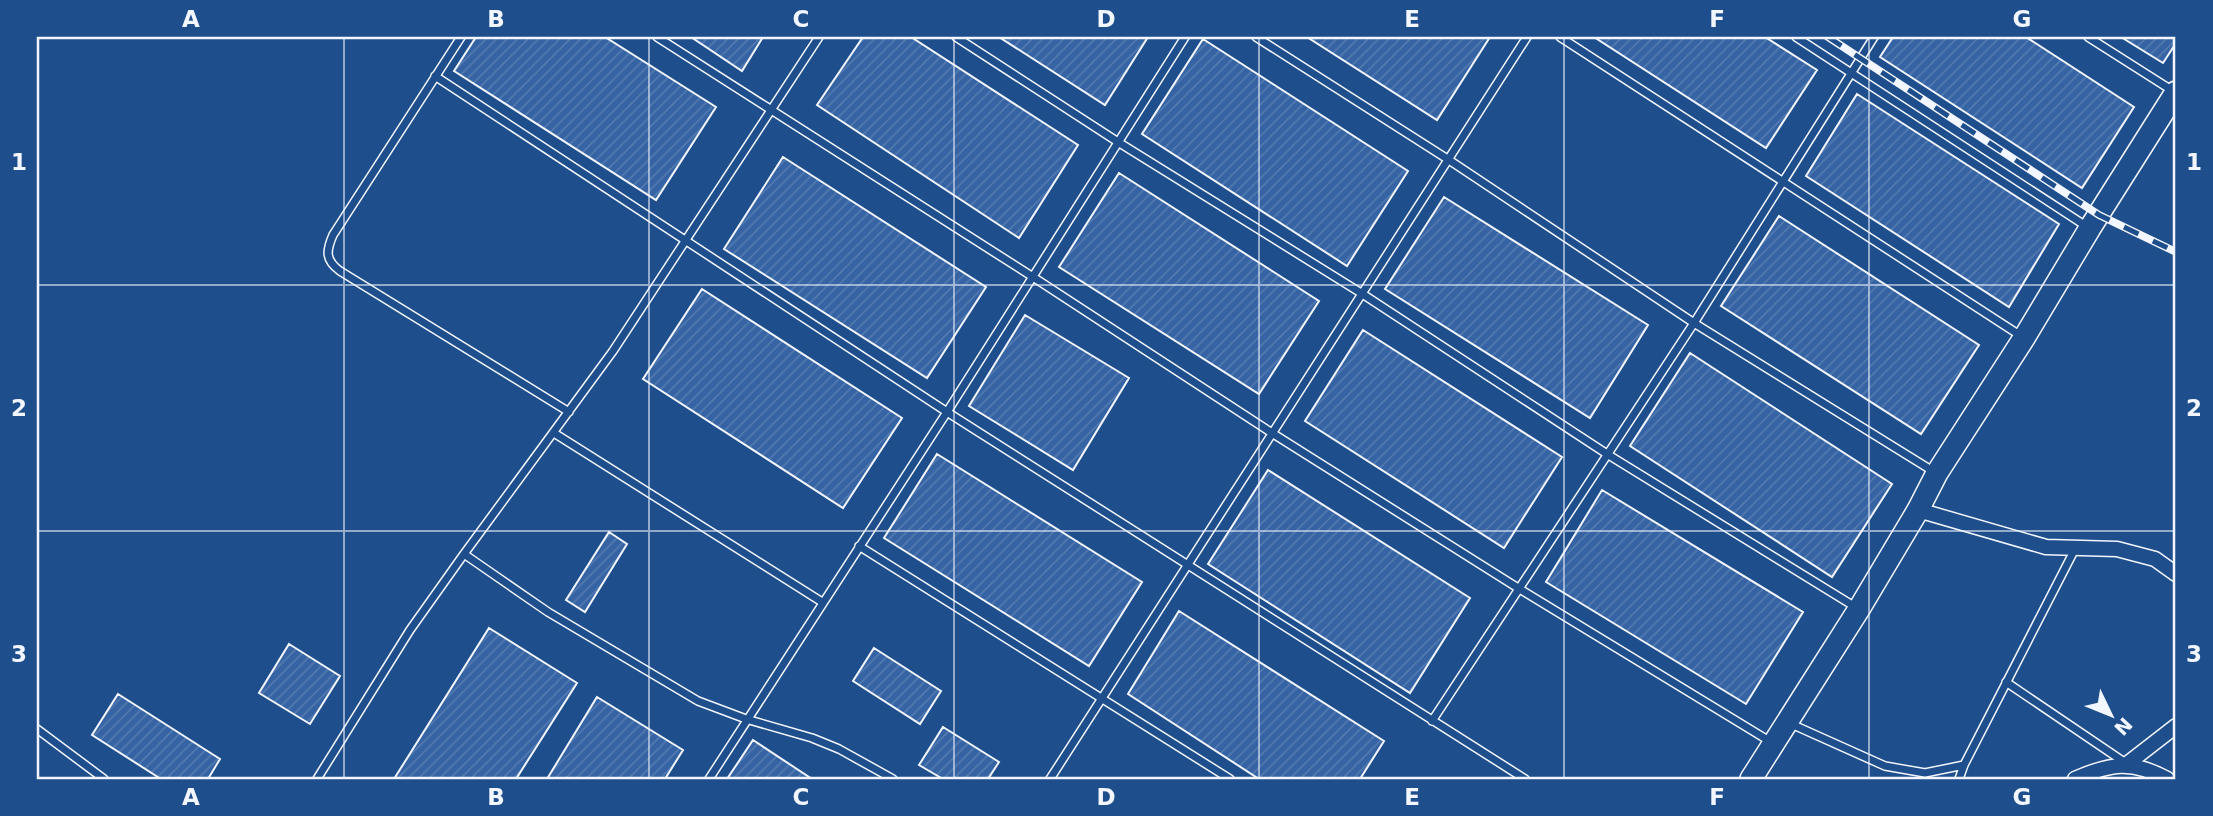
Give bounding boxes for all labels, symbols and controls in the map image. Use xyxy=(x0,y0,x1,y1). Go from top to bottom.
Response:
text: A xyxy=(182,6,200,32)
text: B xyxy=(487,6,505,32)
text: C xyxy=(793,6,809,32)
text: D xyxy=(1096,6,1116,32)
text: E xyxy=(1404,6,1420,32)
text: F xyxy=(1709,6,1725,32)
text: G xyxy=(2013,6,2031,32)
text: 1 xyxy=(11,149,27,175)
text: 1 xyxy=(2186,149,2202,175)
text: 2 xyxy=(11,395,27,421)
text: 2 xyxy=(2186,395,2202,421)
text: 3 xyxy=(11,641,27,667)
text: 3 xyxy=(2186,641,2202,667)
north arrow xyxy=(2076,680,2146,750)
text: N xyxy=(2110,713,2137,740)
text: A xyxy=(182,784,200,810)
text: B xyxy=(487,784,505,810)
text: C xyxy=(793,784,809,810)
text: D xyxy=(1096,784,1116,810)
text: E xyxy=(1404,784,1420,810)
text: F xyxy=(1709,784,1725,810)
text: G xyxy=(2013,784,2031,810)

